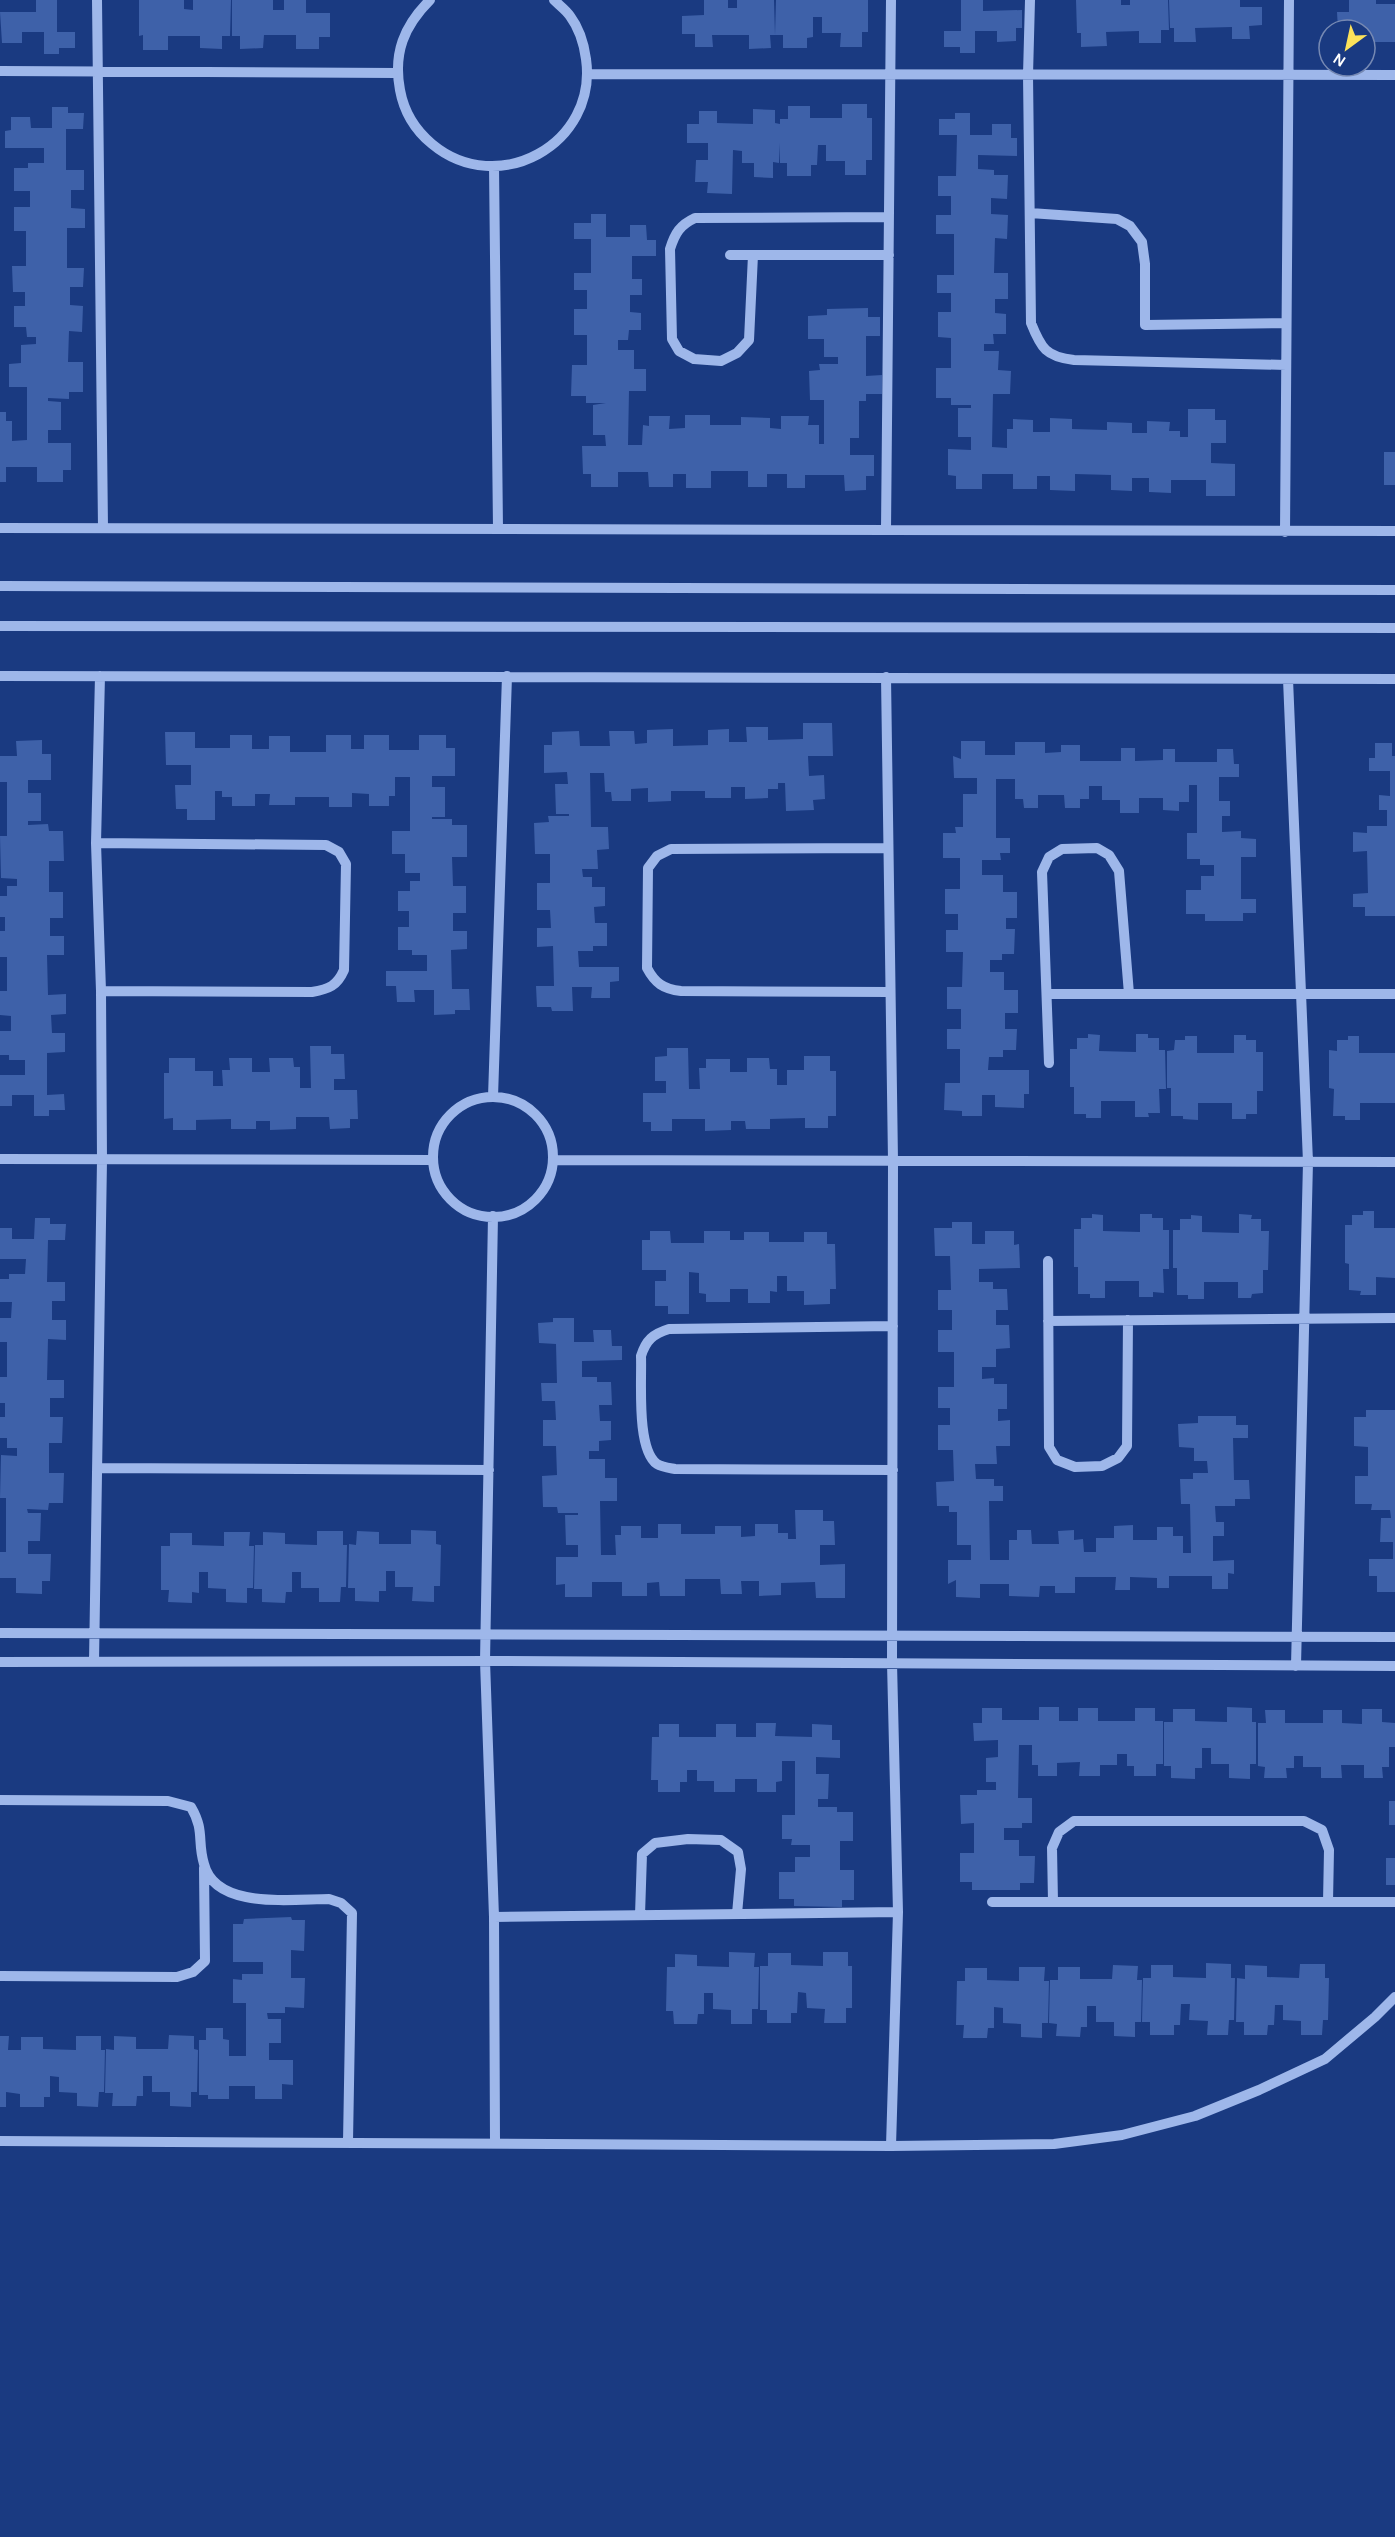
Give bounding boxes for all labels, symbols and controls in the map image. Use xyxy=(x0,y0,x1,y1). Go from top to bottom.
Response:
north arrow xyxy=(1317,18,1377,78)
text: N xyxy=(1329,49,1349,71)

